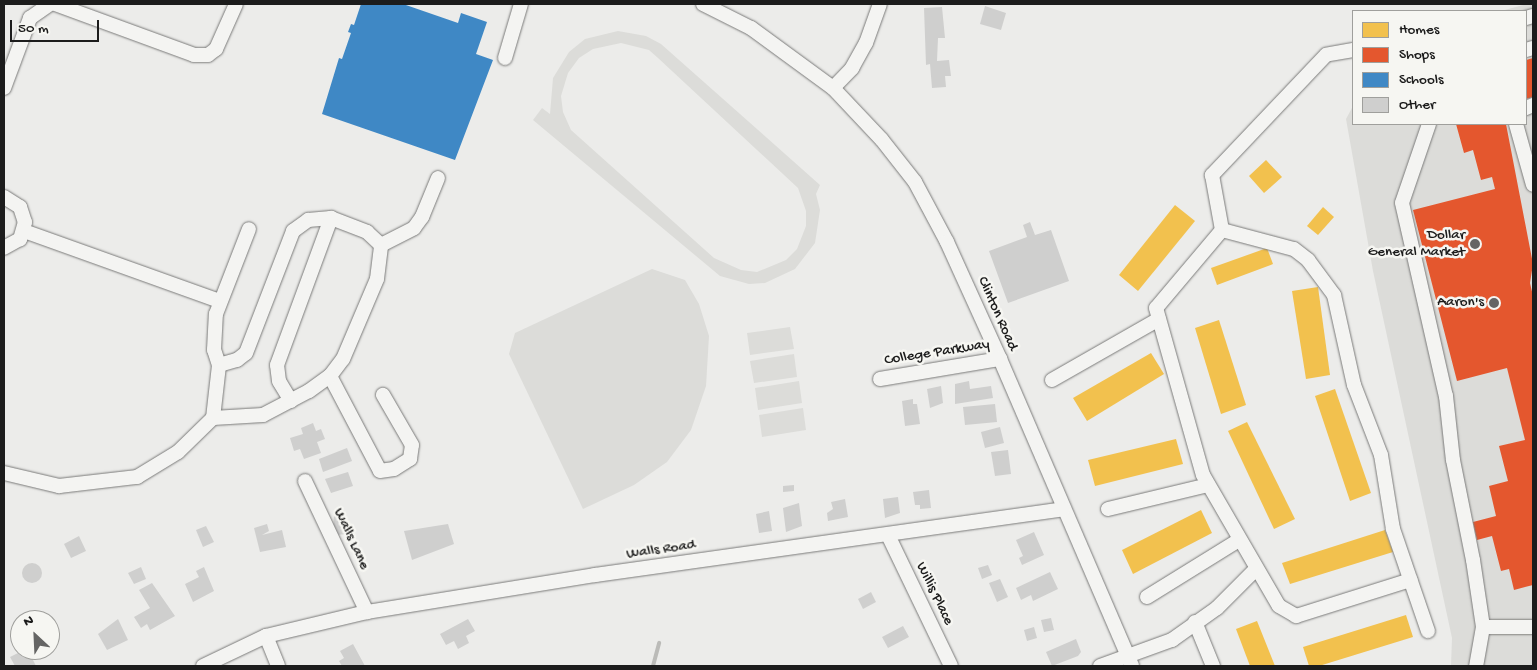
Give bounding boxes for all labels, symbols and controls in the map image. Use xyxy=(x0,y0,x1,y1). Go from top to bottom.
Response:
scale bar xyxy=(12,10,101,42)
legend xyxy=(1352,10,1527,125)
text: 50 m xyxy=(18,20,49,38)
text: Homes xyxy=(1399,21,1439,39)
text: Shops xyxy=(1399,46,1435,64)
text: Schools xyxy=(1399,71,1444,89)
text: Other xyxy=(1399,96,1435,114)
place label: Dollar General Market xyxy=(1368,226,1465,261)
marker: Dollar General Market xyxy=(1469,238,1481,250)
street label: Clinton Road xyxy=(973,274,1021,354)
place label: Aaron's xyxy=(1437,294,1484,312)
marker: Aaron's xyxy=(1488,297,1500,309)
street label: College Parkway xyxy=(883,336,991,370)
street label: Walls Lane xyxy=(329,506,373,572)
street label: Walls Road xyxy=(625,536,697,564)
street label: Willis Place xyxy=(911,560,957,628)
north arrow xyxy=(10,610,60,660)
text: N xyxy=(21,612,37,631)

